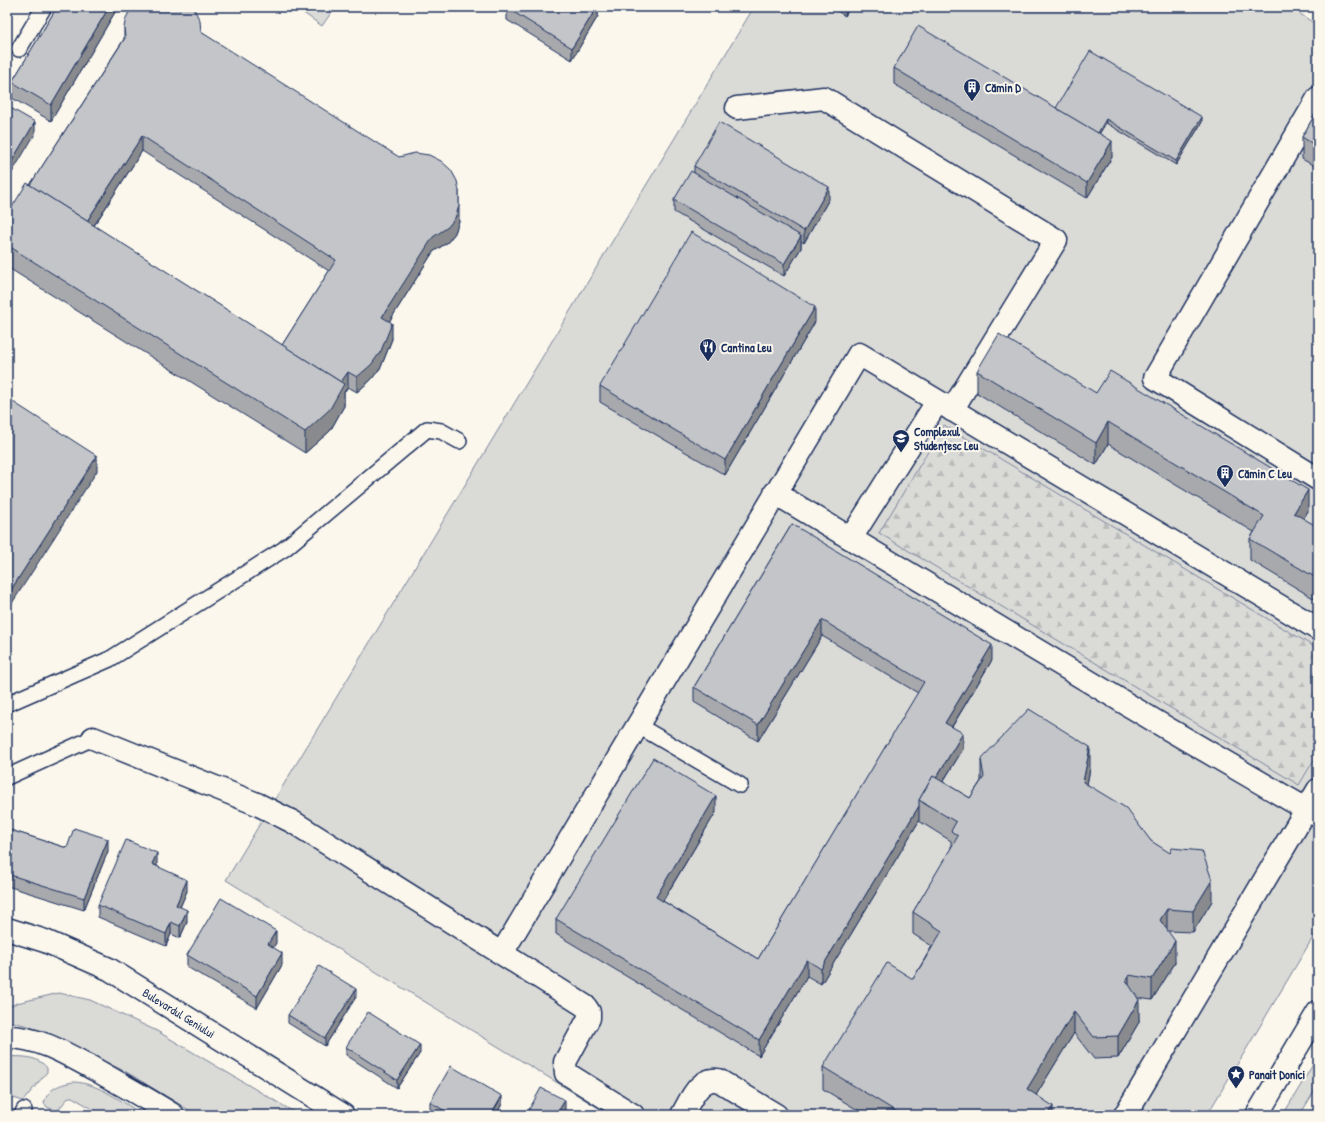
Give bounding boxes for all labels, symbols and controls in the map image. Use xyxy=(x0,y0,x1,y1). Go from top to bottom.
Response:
building icon: Cămin D xyxy=(962,77,982,102)
place label: Cămin D xyxy=(985,79,1021,96)
restaurant icon: Cantina Leu xyxy=(698,337,718,362)
place label: Cantina Leu xyxy=(721,339,772,356)
place label: Complexul Studențesc Leu xyxy=(914,423,978,454)
school or university icon: Complexul Studențesc Leu xyxy=(891,428,911,453)
building icon: Cămin C Leu xyxy=(1215,463,1235,488)
place label: Cămin C Leu xyxy=(1238,465,1292,482)
street label: Bulevardul Geniului xyxy=(139,984,219,1042)
place icon: Panait Donici xyxy=(1226,1064,1246,1089)
place label: Panait Donici xyxy=(1249,1066,1305,1083)

